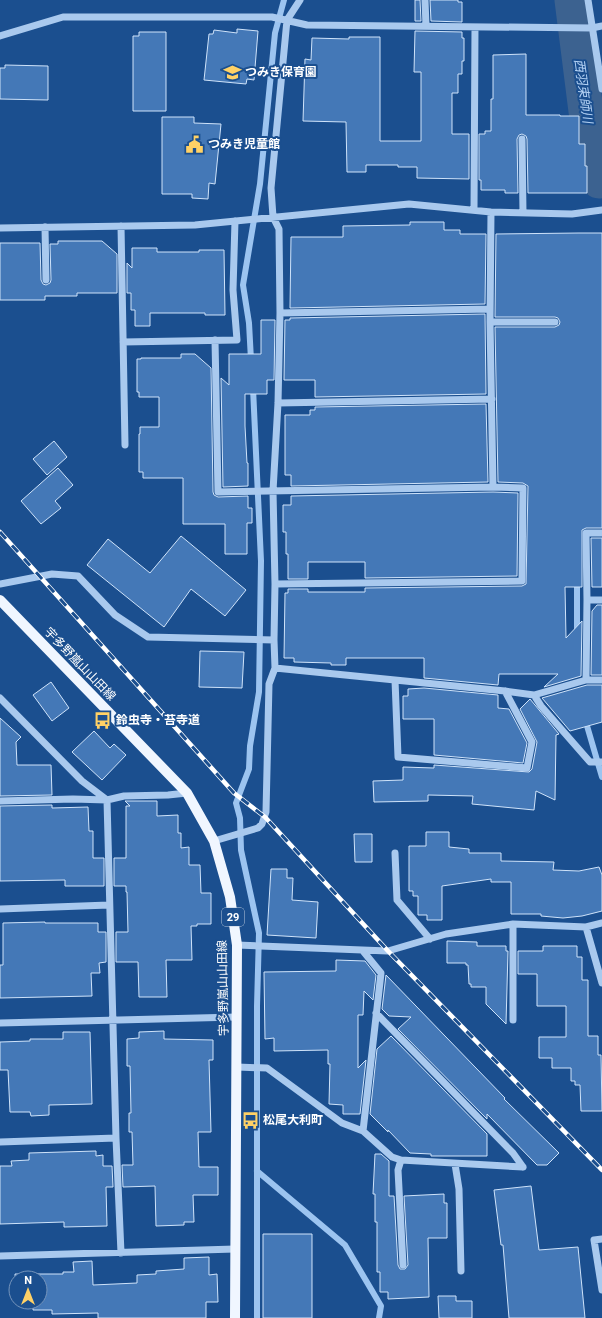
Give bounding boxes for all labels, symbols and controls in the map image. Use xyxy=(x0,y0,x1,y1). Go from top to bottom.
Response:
water label: 西羽束師川 xyxy=(572,58,596,126)
school or university icon: つみき保育園 xyxy=(222,62,242,82)
place label: つみき保育園 xyxy=(245,65,317,79)
public building icon: つみき児童館 xyxy=(185,134,205,154)
place label: つみき児童館 xyxy=(208,137,280,151)
street label: 宇多野嵐山山田線 xyxy=(42,625,118,703)
bus stop icon: 鈴虫寺・苔寺道 xyxy=(93,710,113,730)
place label: 鈴虫寺・苔寺道 xyxy=(115,713,200,727)
road number: 29 xyxy=(222,908,244,926)
street label: 宇多野嵐山山田線 xyxy=(215,940,231,1036)
bus stop icon: 松尾大利町 xyxy=(240,1110,260,1130)
place label: 松尾大利町 xyxy=(263,1113,323,1127)
north arrow xyxy=(8,1270,48,1310)
text: N xyxy=(24,1274,32,1287)

